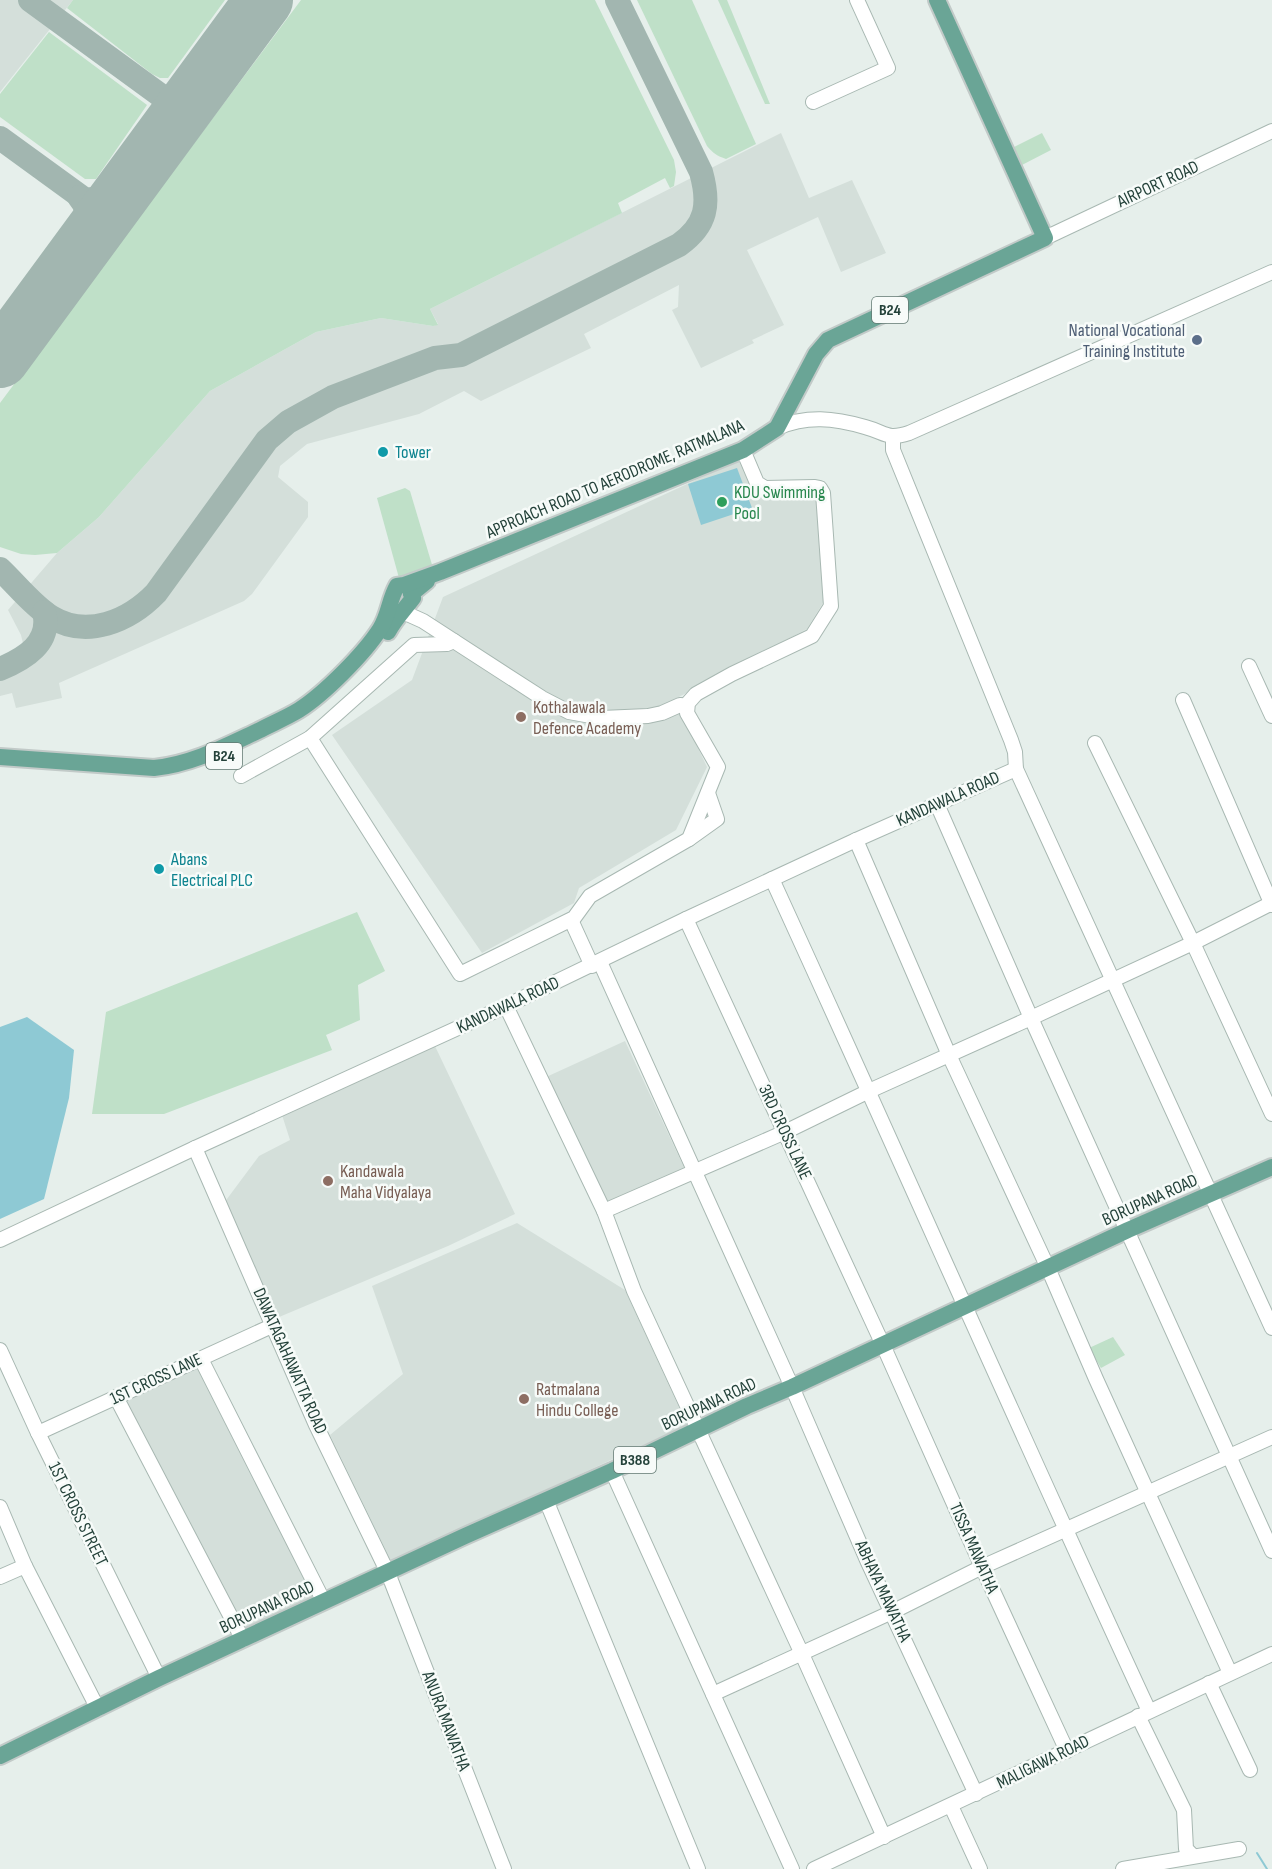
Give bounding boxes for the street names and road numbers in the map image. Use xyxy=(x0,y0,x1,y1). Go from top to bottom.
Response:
street label: AIRPORT ROAD xyxy=(1113,156,1202,213)
road number: B24 xyxy=(872,297,908,323)
street label: APPROACH ROAD TO AERODROME, RATMALANA xyxy=(482,415,747,543)
road number: B24 xyxy=(206,743,242,769)
street label: KANDAWALA ROAD xyxy=(893,767,1003,831)
street label: KANDAWALA ROAD xyxy=(453,972,563,1038)
street label: 3RD CROSS LANE xyxy=(754,1081,816,1183)
street label: BORUPANA ROAD xyxy=(1099,1170,1201,1230)
street label: DAWATAGAHAWATTA ROAD xyxy=(248,1285,332,1437)
street label: 1ST CROSS LANE xyxy=(107,1349,205,1409)
street label: BORUPANA ROAD xyxy=(658,1373,760,1435)
road number: B388 xyxy=(614,1447,656,1473)
street label: 1ST CROSS STREET xyxy=(44,1459,112,1569)
street label: TISSA MAWATHA xyxy=(945,1499,1003,1597)
street label: ABHAYA MAWATHA xyxy=(850,1536,916,1645)
street label: BORUPANA ROAD xyxy=(216,1576,318,1638)
street label: ANURA MAWATHA xyxy=(417,1667,475,1774)
street label: MALIGAWA ROAD xyxy=(993,1731,1093,1793)

